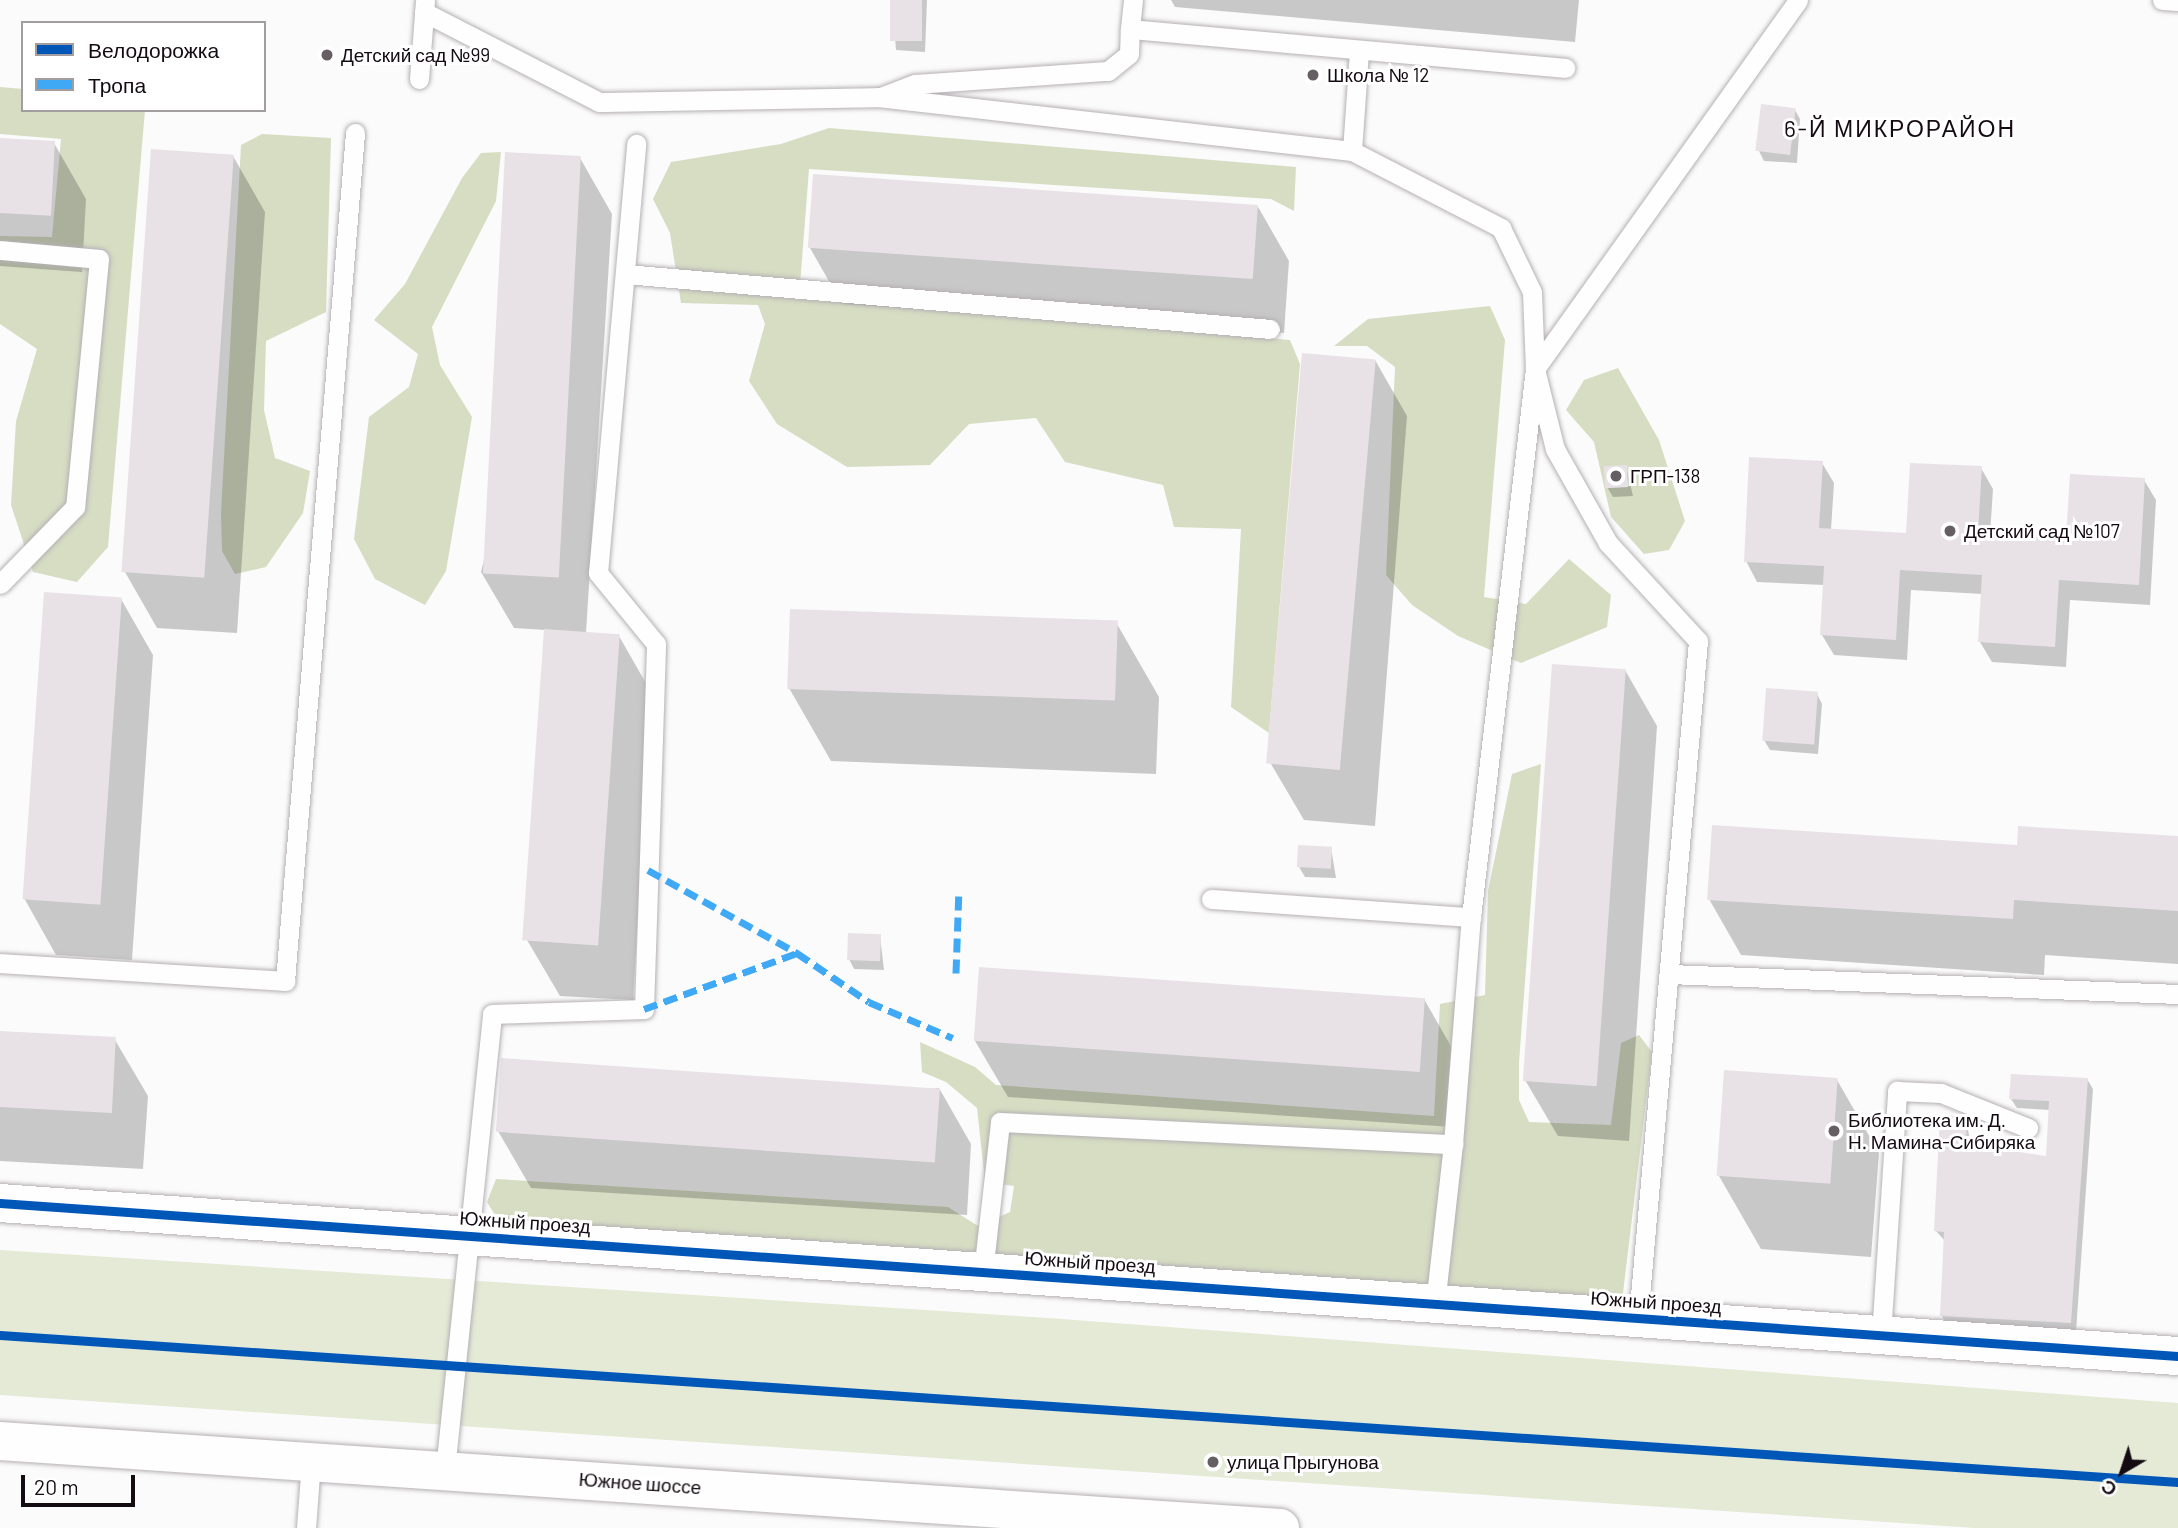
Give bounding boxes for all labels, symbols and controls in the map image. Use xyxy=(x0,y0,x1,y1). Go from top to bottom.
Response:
legend xyxy=(21,21,266,112)
text: Велодорожка xyxy=(88,37,219,62)
place label: Детский сад №99 xyxy=(341,44,490,66)
marker: Детский сад №99 xyxy=(319,47,335,63)
place label: Школа № 12 xyxy=(1327,64,1430,86)
marker: Школа № 12 xyxy=(1305,67,1321,83)
text: Тропа xyxy=(88,72,146,97)
district label: 6-Й МИКРОРАЙОН xyxy=(1786,114,2014,142)
place label: ГРП-138 xyxy=(1630,465,1700,487)
marker: ГРП-138 xyxy=(1608,468,1624,484)
place label: Детский сад №107 xyxy=(1964,520,2120,542)
marker: Детский сад №107 xyxy=(1942,523,1958,539)
place label: Библиотека им. Д. Н. Мамина-Сибиряка xyxy=(1848,1109,2035,1153)
marker: Библиотека им. Д. Н. Мамина-Сибиряка xyxy=(1826,1123,1842,1139)
street label: Южный проезд xyxy=(459,1206,591,1238)
street label: Южный проезд xyxy=(1024,1246,1156,1278)
street label: Южный проезд xyxy=(1590,1286,1722,1318)
north arrow xyxy=(2087,1437,2157,1507)
place label: улица Прыгунова xyxy=(1227,1451,1379,1473)
marker: улица Прыгунова xyxy=(1205,1454,1221,1470)
scale bar xyxy=(24,1462,138,1506)
street label: Южное шоссе xyxy=(578,1467,702,1499)
text: 20 m xyxy=(34,1474,79,1499)
text: С xyxy=(2096,1475,2121,1502)

